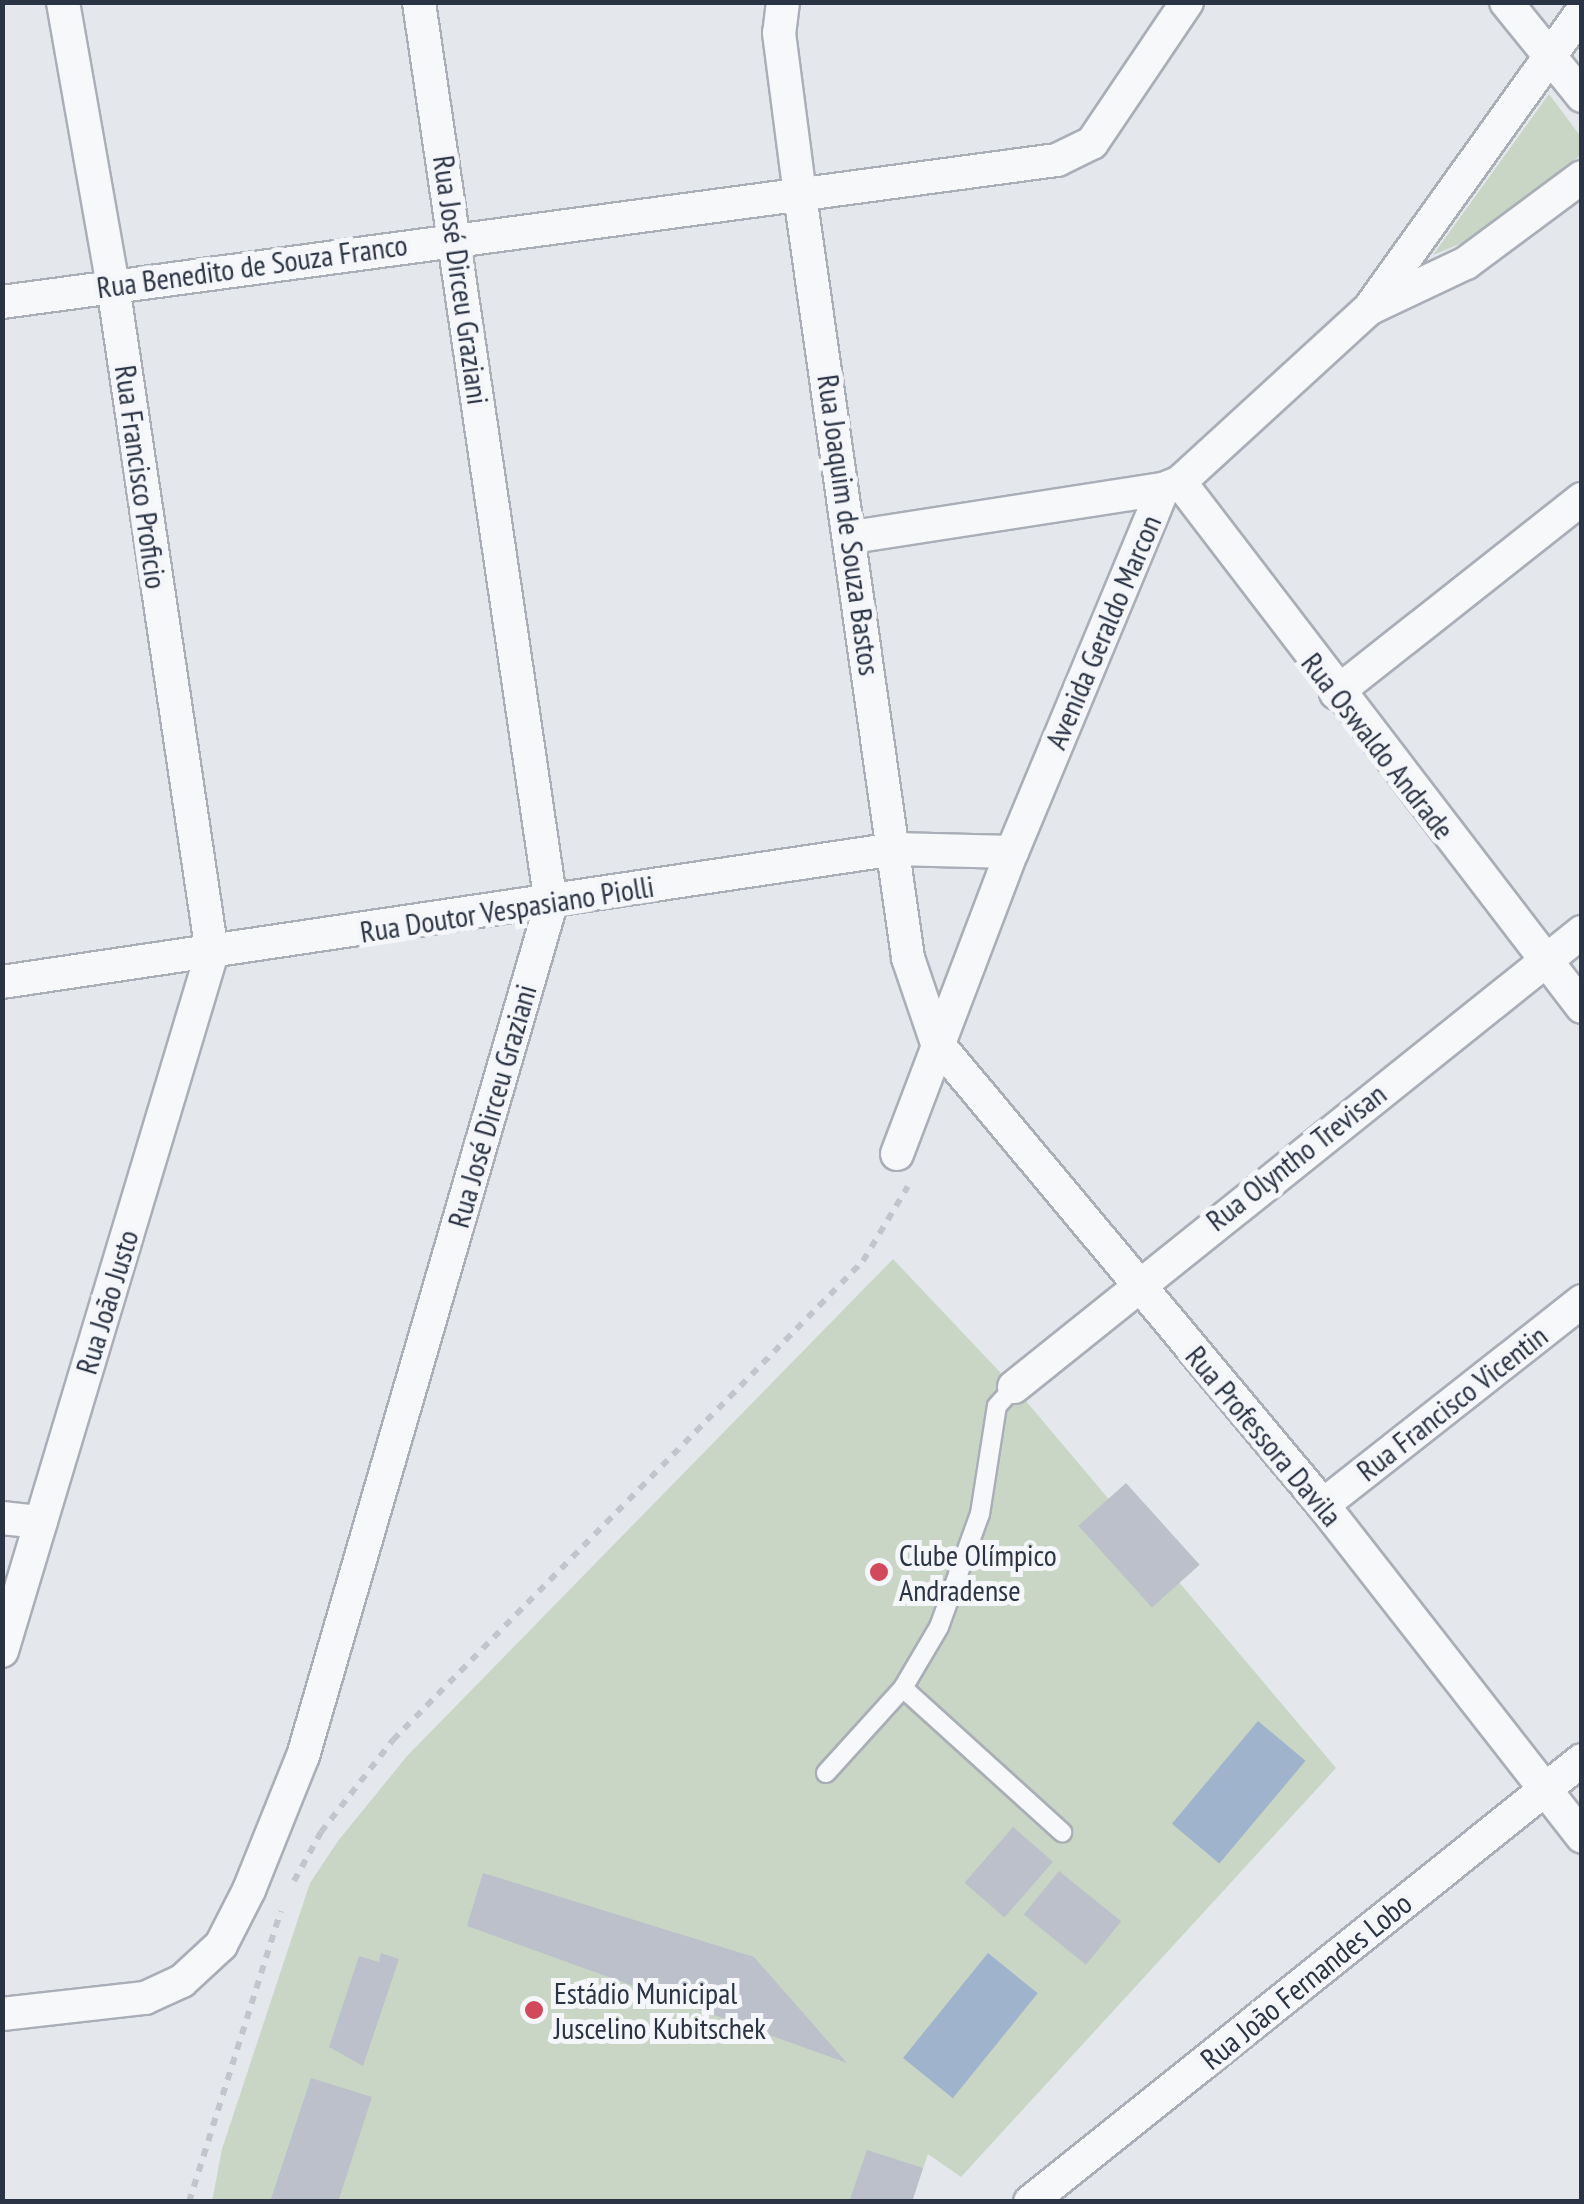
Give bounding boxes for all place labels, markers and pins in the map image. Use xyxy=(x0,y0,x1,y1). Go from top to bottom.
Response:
place label: Clube Olímpico Andradense xyxy=(899,1537,1057,1608)
marker: Clube Olímpico Andradense xyxy=(868,1561,890,1583)
place label: Estádio Municipal Juscelino Kubitschek xyxy=(554,1975,766,2046)
marker: Estádio Municipal Juscelino Kubitschek xyxy=(523,1999,545,2021)

